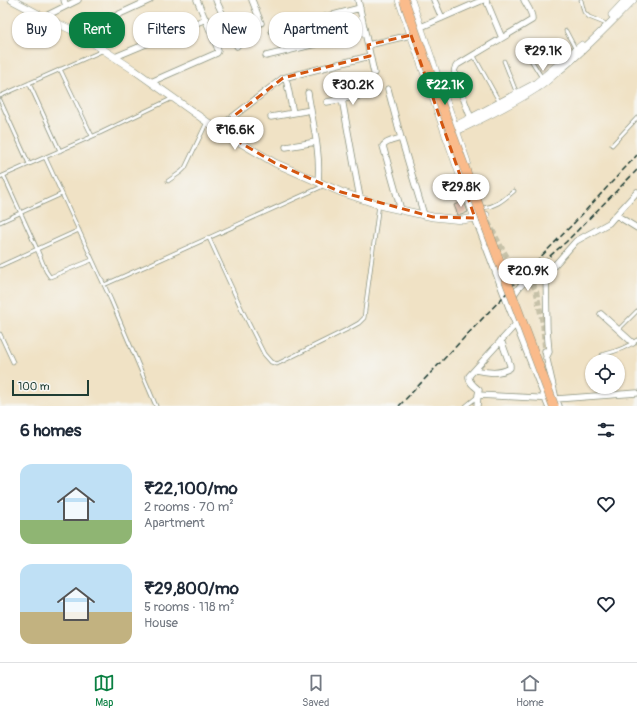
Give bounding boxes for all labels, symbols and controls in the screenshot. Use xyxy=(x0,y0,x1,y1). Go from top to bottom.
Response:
chip: Buy xyxy=(12,12,61,48)
chip: Rent xyxy=(69,12,125,48)
chip: Filters xyxy=(133,12,199,48)
chip: New xyxy=(207,12,261,48)
chip: Apartment xyxy=(269,12,362,48)
pin: ₹29.1K xyxy=(510,38,576,72)
text: ₹29.1K xyxy=(524,43,562,59)
pin: ₹30.2K xyxy=(320,72,386,106)
pin: ₹22.1K xyxy=(412,72,478,106)
text: ₹30.2K xyxy=(332,77,374,93)
text: ₹22.1K xyxy=(426,77,464,93)
pin: ₹16.6K xyxy=(202,117,268,151)
text: ₹16.6K xyxy=(216,122,254,138)
pin: ₹29.8K xyxy=(428,174,494,208)
text: ₹29.8K xyxy=(441,179,481,195)
pin: ₹20.9K xyxy=(495,258,561,292)
text: ₹20.9K xyxy=(507,263,549,279)
map controls xyxy=(585,354,625,394)
button: locate xyxy=(585,354,625,394)
scale bar xyxy=(12,378,89,397)
text: 100 m xyxy=(18,380,49,393)
icon: filters xyxy=(595,419,617,441)
text: 6 homes xyxy=(20,420,81,441)
text: ₹22,100/mo xyxy=(144,478,238,499)
icon: home xyxy=(52,480,100,528)
icon: heart xyxy=(595,493,617,515)
text: 2 rooms · 70 m² xyxy=(144,499,234,515)
text: Apartment xyxy=(144,515,205,531)
text: ₹29,800/mo xyxy=(144,578,239,599)
icon: home xyxy=(52,580,100,628)
icon: heart xyxy=(595,593,617,615)
text: 5 rooms · 118 m² xyxy=(144,599,234,615)
text: House xyxy=(144,615,178,631)
tab: Map xyxy=(93,672,115,709)
tab: Saved xyxy=(302,672,329,709)
tab: Home xyxy=(516,672,544,709)

